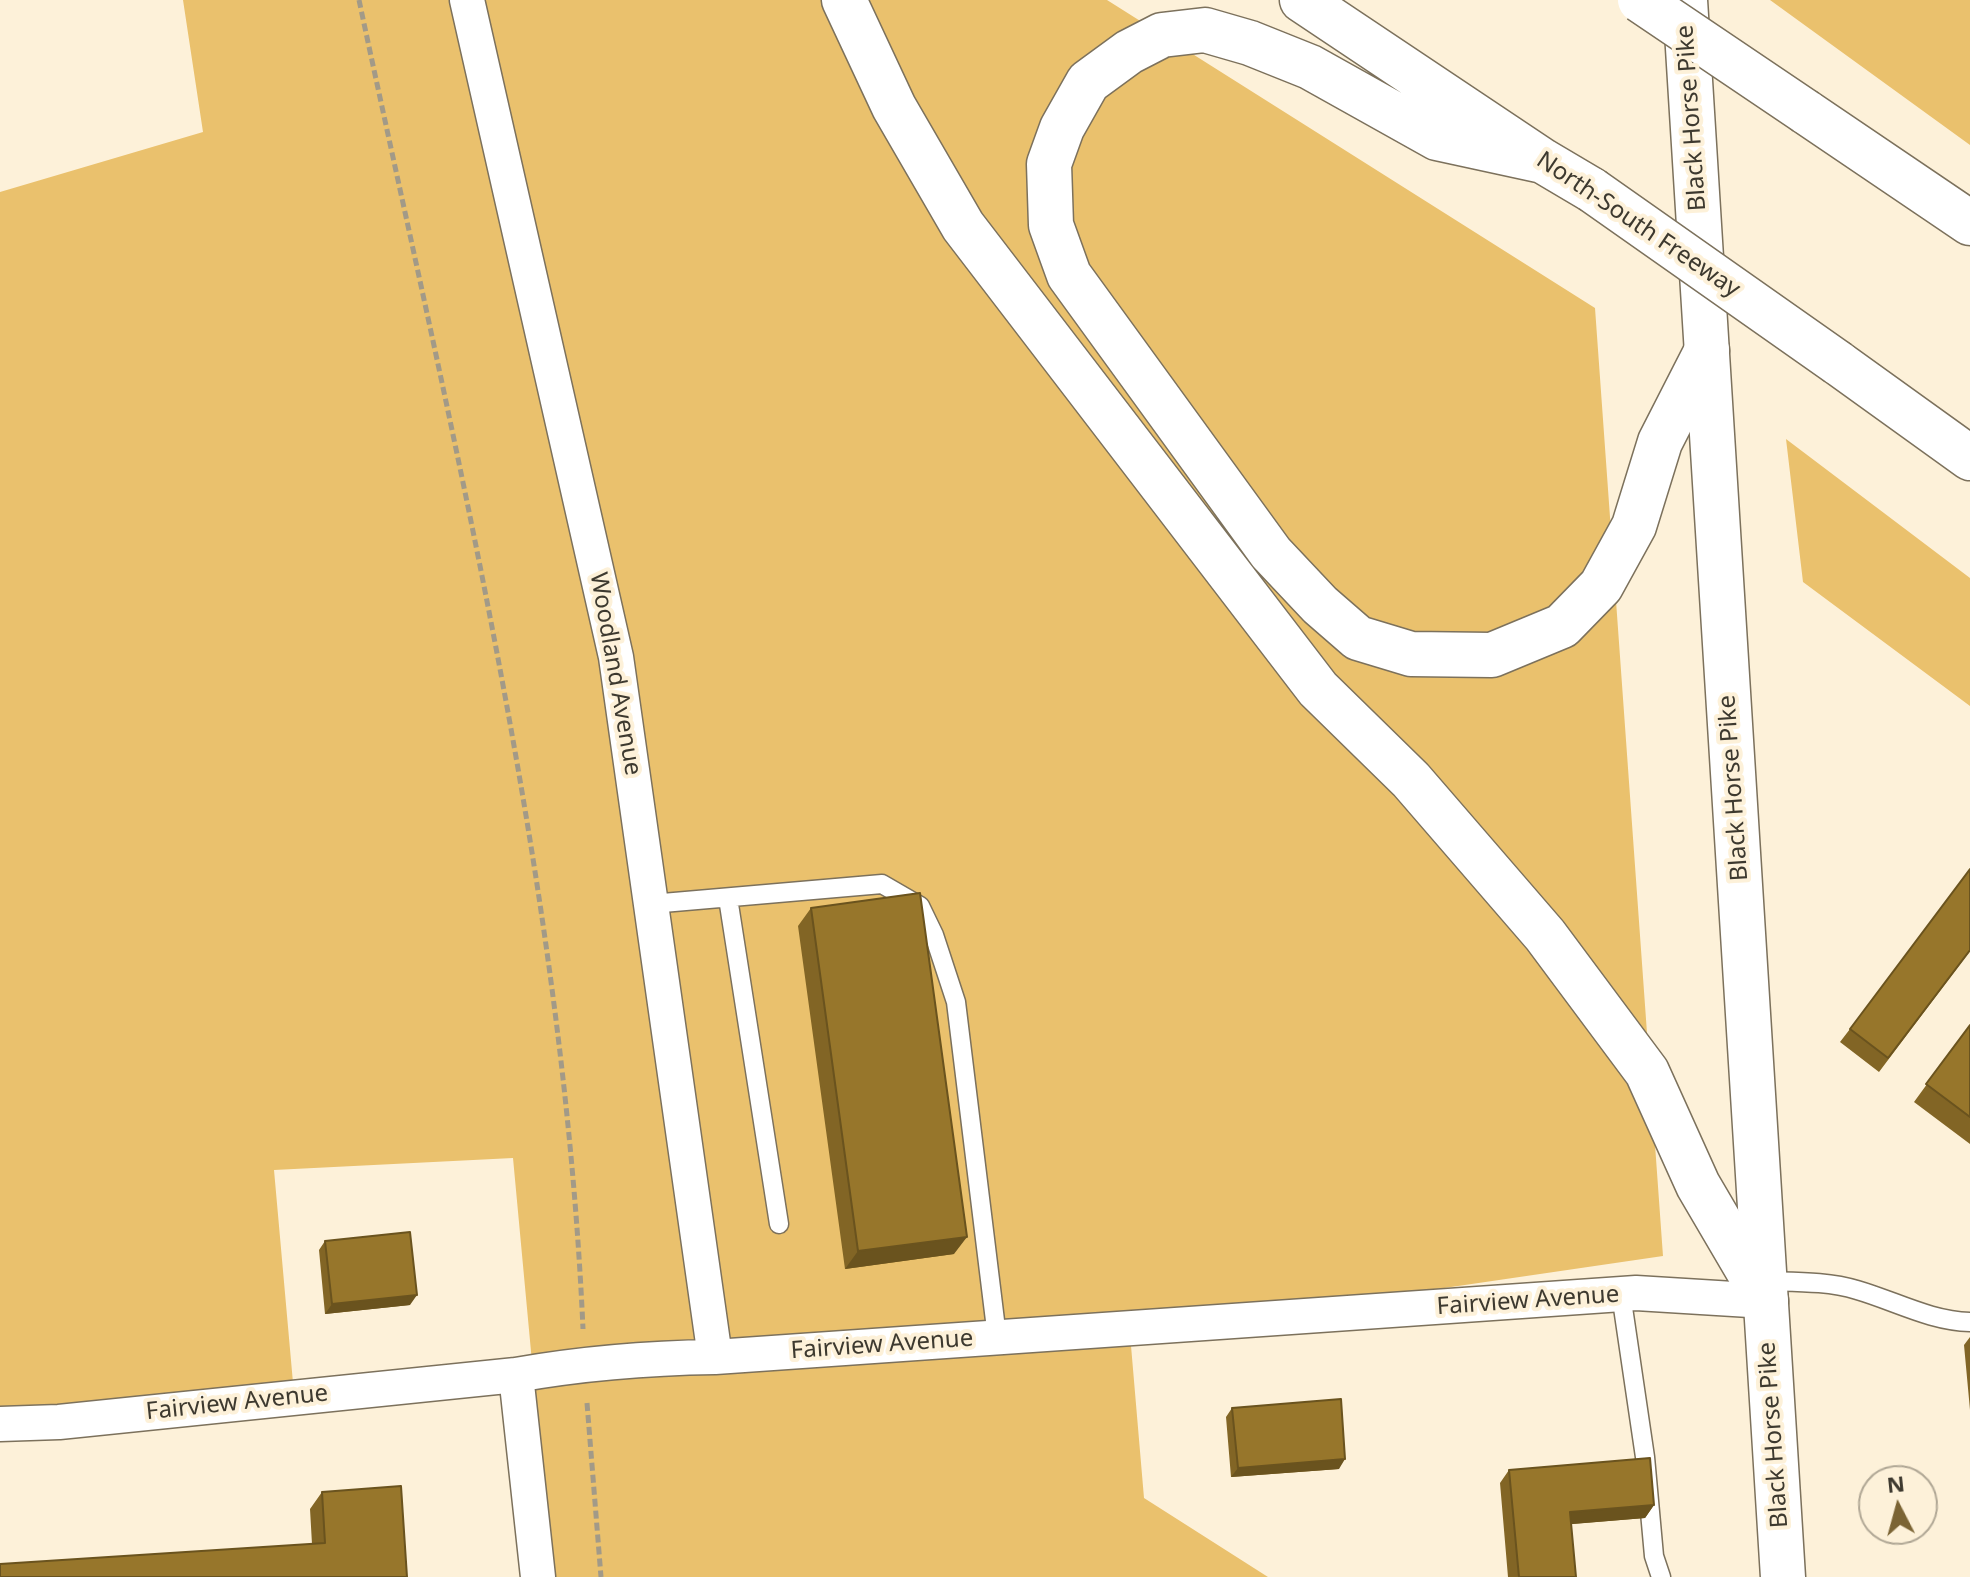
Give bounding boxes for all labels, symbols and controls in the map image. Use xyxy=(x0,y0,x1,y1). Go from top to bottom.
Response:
street label: Black Horse Pike xyxy=(1671,24,1713,212)
street label: North-South Freeway xyxy=(1531,146,1745,304)
street label: Woodland Avenue xyxy=(583,570,647,778)
street label: Black Horse Pike xyxy=(1713,694,1755,882)
street label: Fairview Avenue xyxy=(1436,1280,1620,1322)
street label: Fairview Avenue xyxy=(790,1324,974,1366)
street label: Black Horse Pike xyxy=(1753,1341,1795,1529)
street label: Fairview Avenue xyxy=(145,1379,329,1427)
north arrow xyxy=(1858,1465,1938,1545)
text: N xyxy=(1885,1467,1906,1499)

